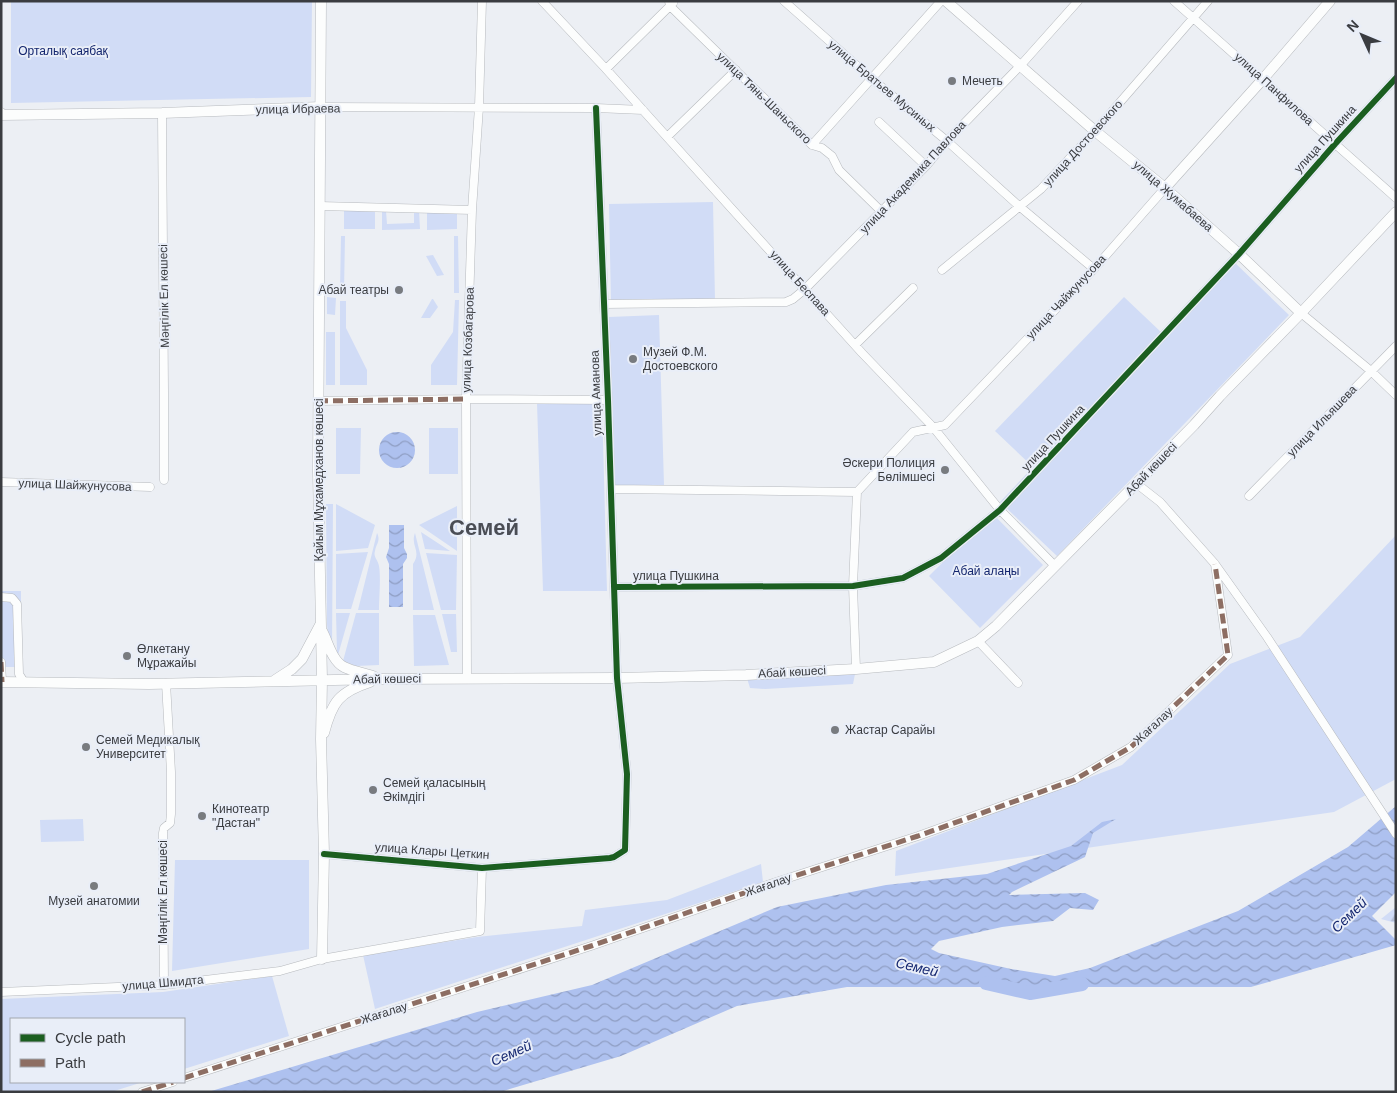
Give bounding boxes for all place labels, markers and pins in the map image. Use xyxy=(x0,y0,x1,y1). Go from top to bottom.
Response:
place label: Мечеть xyxy=(962,74,1003,88)
marker: Мечеть xyxy=(946,75,958,87)
place label: Абай театры xyxy=(318,283,389,297)
marker: Абай театры xyxy=(393,284,405,296)
place label: Музей Ф.М. Достоевского xyxy=(643,345,718,373)
marker: Музей Ф.М. Достоевского xyxy=(627,353,639,365)
place label: Әскери Полиция Бөлімшесі xyxy=(842,456,935,484)
marker: Әскери Полиция Бөлімшесі xyxy=(939,464,951,476)
place label: Өлкетану Мұражайы xyxy=(137,642,196,670)
marker: Өлкетану Мұражайы xyxy=(121,650,133,662)
place label: Жастар Сарайы xyxy=(845,723,935,737)
marker: Жастар Сарайы xyxy=(829,724,841,736)
place label: Семей Медикалық Университет xyxy=(96,733,200,761)
marker: Семей Медикалық Университет xyxy=(80,741,92,753)
place label: Семей қаласының Әкімдігі xyxy=(383,776,486,804)
marker: Семей қаласының Әкімдігі xyxy=(367,784,379,796)
place label: Кинотеатр "Дастан" xyxy=(212,802,270,830)
marker: Кинотеатр "Дастан" xyxy=(196,810,208,822)
marker: Музей анатомии xyxy=(88,880,100,892)
place label: Музей анатомии xyxy=(48,894,140,908)

